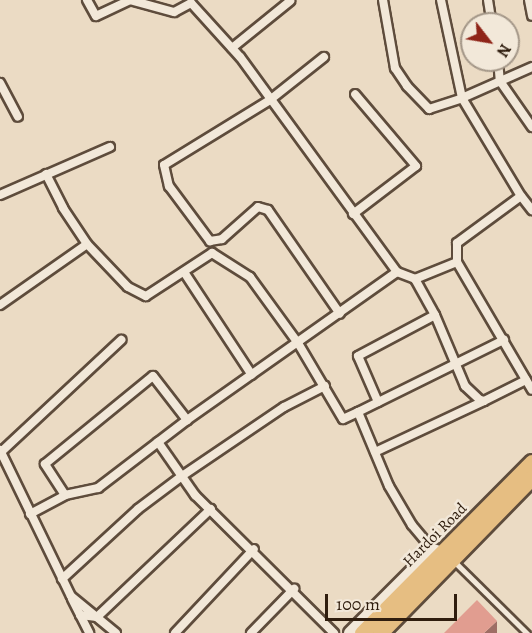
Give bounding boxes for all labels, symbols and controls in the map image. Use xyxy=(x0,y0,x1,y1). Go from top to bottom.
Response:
north arrow xyxy=(460,12,520,72)
text: N xyxy=(491,40,516,61)
street label: Hardoi Road xyxy=(399,499,471,571)
scale bar xyxy=(328,582,460,620)
text: 100 m xyxy=(336,592,380,616)

